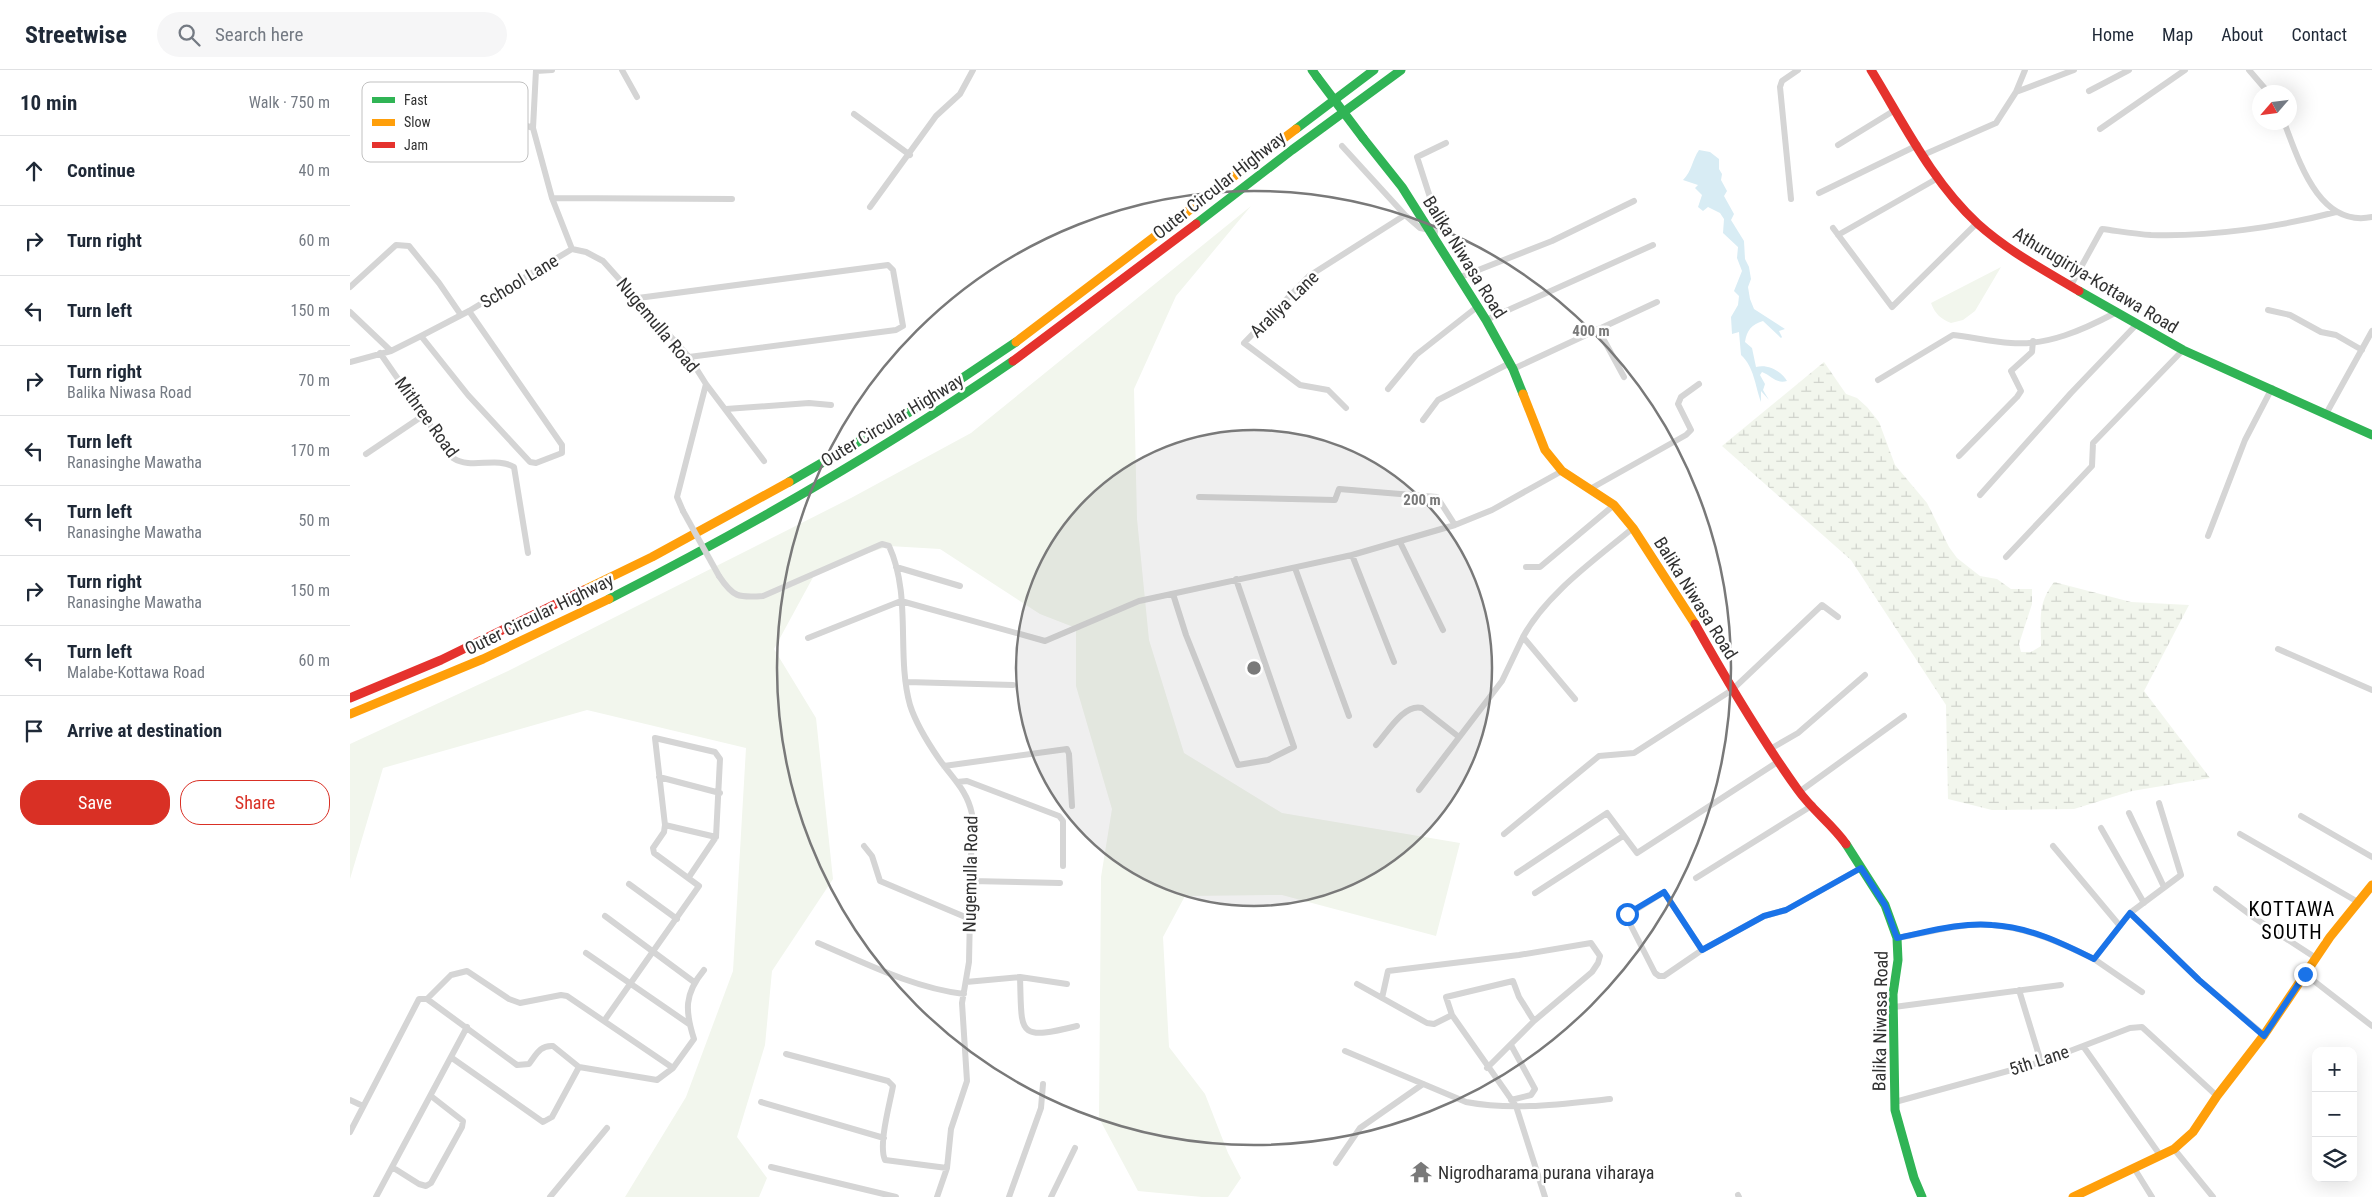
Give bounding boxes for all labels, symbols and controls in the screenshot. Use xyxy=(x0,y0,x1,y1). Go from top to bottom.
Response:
search box xyxy=(157,12,507,57)
text: Streetwise xyxy=(25,21,127,49)
icon: search xyxy=(175,21,203,49)
text: Search here xyxy=(215,23,303,46)
text: Home xyxy=(2092,24,2134,45)
text: Map xyxy=(2162,24,2193,45)
text: About xyxy=(2221,24,2263,45)
text: Contact xyxy=(2291,24,2347,45)
legend xyxy=(362,82,528,162)
north arrow xyxy=(2252,85,2297,130)
text: 10 min xyxy=(20,91,77,115)
text: Fast xyxy=(404,92,428,108)
text: Walk · 750 m xyxy=(249,93,330,112)
text: Slow xyxy=(404,114,431,130)
street label: Outer Circular Highway xyxy=(1149,126,1290,243)
text: Jam xyxy=(404,137,428,153)
icon: ahead xyxy=(20,157,48,185)
text: Continue xyxy=(67,159,135,182)
text: 40 m xyxy=(298,161,330,180)
street label: Balika Niwasa Road xyxy=(1419,192,1511,322)
street label: Athurugiriya-Kottawa Road xyxy=(2010,222,2182,338)
icon: right xyxy=(20,227,48,255)
text: Turn right xyxy=(67,229,142,252)
text: 60 m xyxy=(298,231,330,250)
street label: School Lane xyxy=(476,250,562,312)
street label: Araliya Lane xyxy=(1245,266,1323,342)
street label: Nugemulla Road xyxy=(612,274,704,376)
icon: left xyxy=(20,297,48,325)
text: Turn left xyxy=(67,299,132,322)
text: 150 m xyxy=(291,301,330,320)
text: 400 m xyxy=(1572,322,1610,340)
text: Turn right xyxy=(67,360,142,383)
icon: right xyxy=(20,367,48,395)
street label: Outer Circular Highway xyxy=(817,369,967,471)
text: 70 m xyxy=(298,371,330,390)
street label: Mithree Road xyxy=(391,373,463,461)
text: Balika Niwasa Road xyxy=(67,383,192,402)
text: Turn left xyxy=(67,430,132,453)
icon: left xyxy=(20,437,48,465)
text: 170 m xyxy=(291,441,330,460)
text: Ranasinghe Mawatha xyxy=(67,453,202,472)
text: 200 m xyxy=(1403,491,1441,509)
text: Turn left xyxy=(67,500,132,523)
icon: left xyxy=(20,507,48,535)
text: 50 m xyxy=(298,511,330,530)
text: Ranasinghe Mawatha xyxy=(67,523,202,542)
street label: Balika Niwasa Road xyxy=(1650,533,1742,663)
street label: Outer Circular Highway xyxy=(461,569,617,659)
text: Turn right xyxy=(67,570,142,593)
icon: right xyxy=(20,577,48,605)
text: 150 m xyxy=(291,581,330,600)
text: Ranasinghe Mawatha xyxy=(67,593,202,612)
text: Turn left xyxy=(67,640,132,663)
icon: left xyxy=(20,647,48,675)
text: 60 m xyxy=(298,651,330,670)
centre of rings xyxy=(1245,659,1263,677)
text: Malabe-Kottawa Road xyxy=(67,663,205,682)
icon: arrive xyxy=(20,717,48,745)
text: Arrive at destination xyxy=(67,719,222,742)
button: Save xyxy=(20,780,170,825)
button: Share xyxy=(180,780,330,825)
street label: Nugemulla Road xyxy=(958,816,982,932)
district label: KOTTAWA SOUTH xyxy=(2249,897,2335,944)
route start xyxy=(1616,903,1639,926)
street label: Balika Niwasa Road xyxy=(1868,951,1892,1091)
route end xyxy=(2294,963,2317,986)
street label: 5th Lane xyxy=(2007,1041,2071,1079)
map controls xyxy=(2312,1047,2357,1182)
button: + xyxy=(2312,1047,2357,1092)
button: − xyxy=(2312,1092,2357,1137)
button: layers xyxy=(2312,1137,2357,1182)
temple icon: Nigrodharama purana viharaya xyxy=(1408,1159,1434,1185)
place label: Nigrodharama purana viharaya xyxy=(1438,1162,1654,1183)

